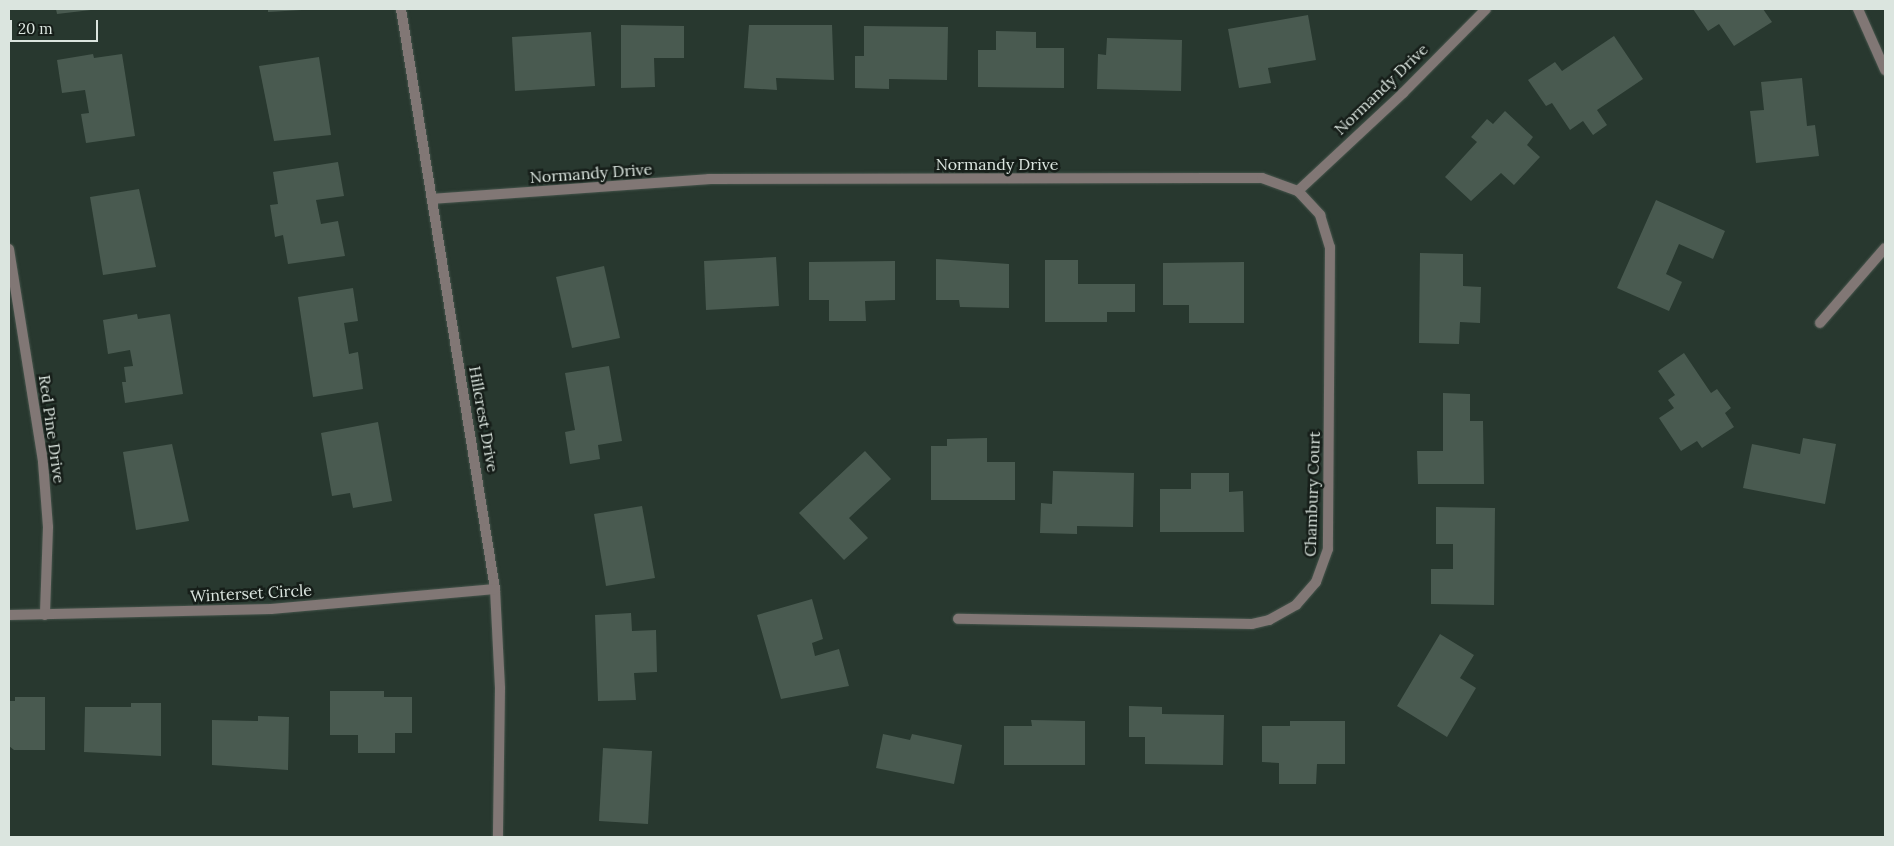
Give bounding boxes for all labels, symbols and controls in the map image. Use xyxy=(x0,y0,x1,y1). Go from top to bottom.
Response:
scale bar xyxy=(12,10,100,42)
text: 20 m xyxy=(18,19,53,38)
street label: Normandy Drive xyxy=(1330,39,1432,139)
street label: Normandy Drive xyxy=(936,154,1058,174)
street label: Normandy Drive xyxy=(529,159,653,187)
street label: Hillcrest Drive xyxy=(465,364,503,474)
street label: Red Pine Drive xyxy=(35,374,69,484)
street label: Chambury Court xyxy=(1300,431,1324,557)
street label: Winterset Circle xyxy=(190,580,312,606)

